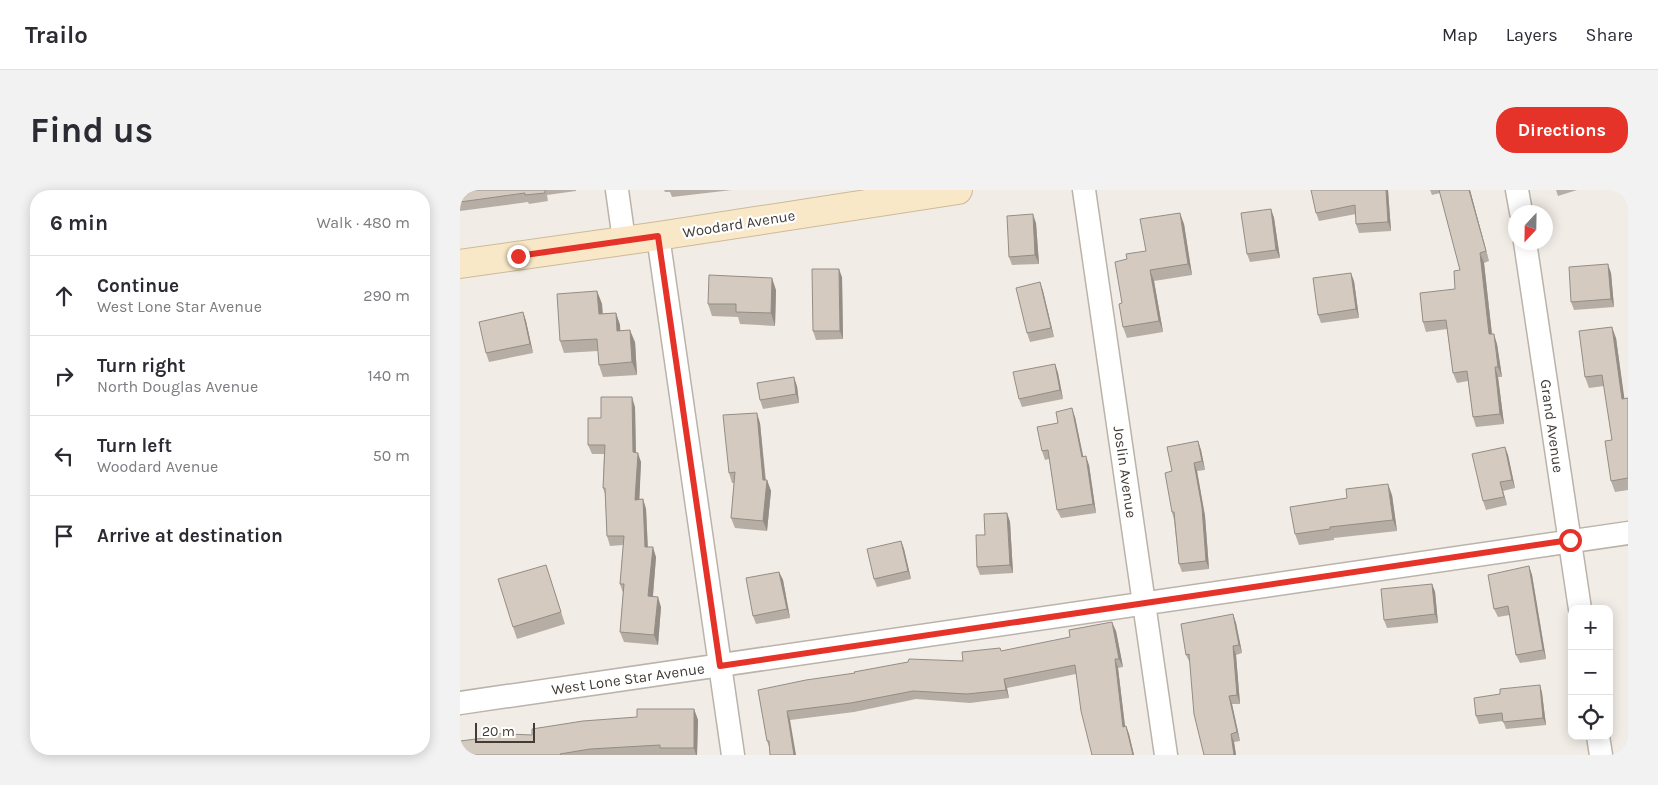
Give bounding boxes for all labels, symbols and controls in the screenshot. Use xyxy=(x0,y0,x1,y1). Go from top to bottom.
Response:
text: Trailo xyxy=(25,21,88,49)
text: Map xyxy=(1442,24,1478,46)
text: Layers xyxy=(1506,24,1558,46)
text: Share xyxy=(1586,24,1633,46)
button: Directions xyxy=(1496,107,1628,153)
text: Find us xyxy=(30,110,153,151)
north arrow xyxy=(1508,205,1553,250)
street label: Woodard Avenue xyxy=(681,206,797,242)
text: 6 min xyxy=(50,211,108,235)
text: Walk · 480 m xyxy=(316,213,410,232)
route end xyxy=(507,245,530,268)
text: Continue xyxy=(97,275,179,297)
icon: ahead xyxy=(50,282,78,310)
text: 290 m xyxy=(363,286,410,305)
text: West Lone Star Avenue xyxy=(97,297,262,316)
text: Turn right xyxy=(97,355,186,377)
icon: right xyxy=(50,362,78,390)
text: 140 m xyxy=(368,366,410,385)
text: North Douglas Avenue xyxy=(97,377,258,396)
street label: Grand Avenue xyxy=(1537,378,1567,474)
street label: Joslin Avenue xyxy=(1110,425,1140,519)
text: Turn left xyxy=(97,435,172,457)
icon: left xyxy=(50,442,78,470)
text: 50 m xyxy=(373,446,410,465)
text: Woodard Avenue xyxy=(97,457,218,476)
icon: arrive xyxy=(50,522,78,550)
text: Arrive at destination xyxy=(97,525,283,547)
route start xyxy=(1559,529,1582,552)
map controls xyxy=(1568,605,1613,740)
button: + xyxy=(1568,605,1613,650)
button: − xyxy=(1568,650,1613,695)
street label: West Lone Star Avenue xyxy=(550,659,706,699)
button: locate xyxy=(1568,695,1613,740)
scale bar xyxy=(475,720,535,743)
text: 20 m xyxy=(482,723,515,740)

